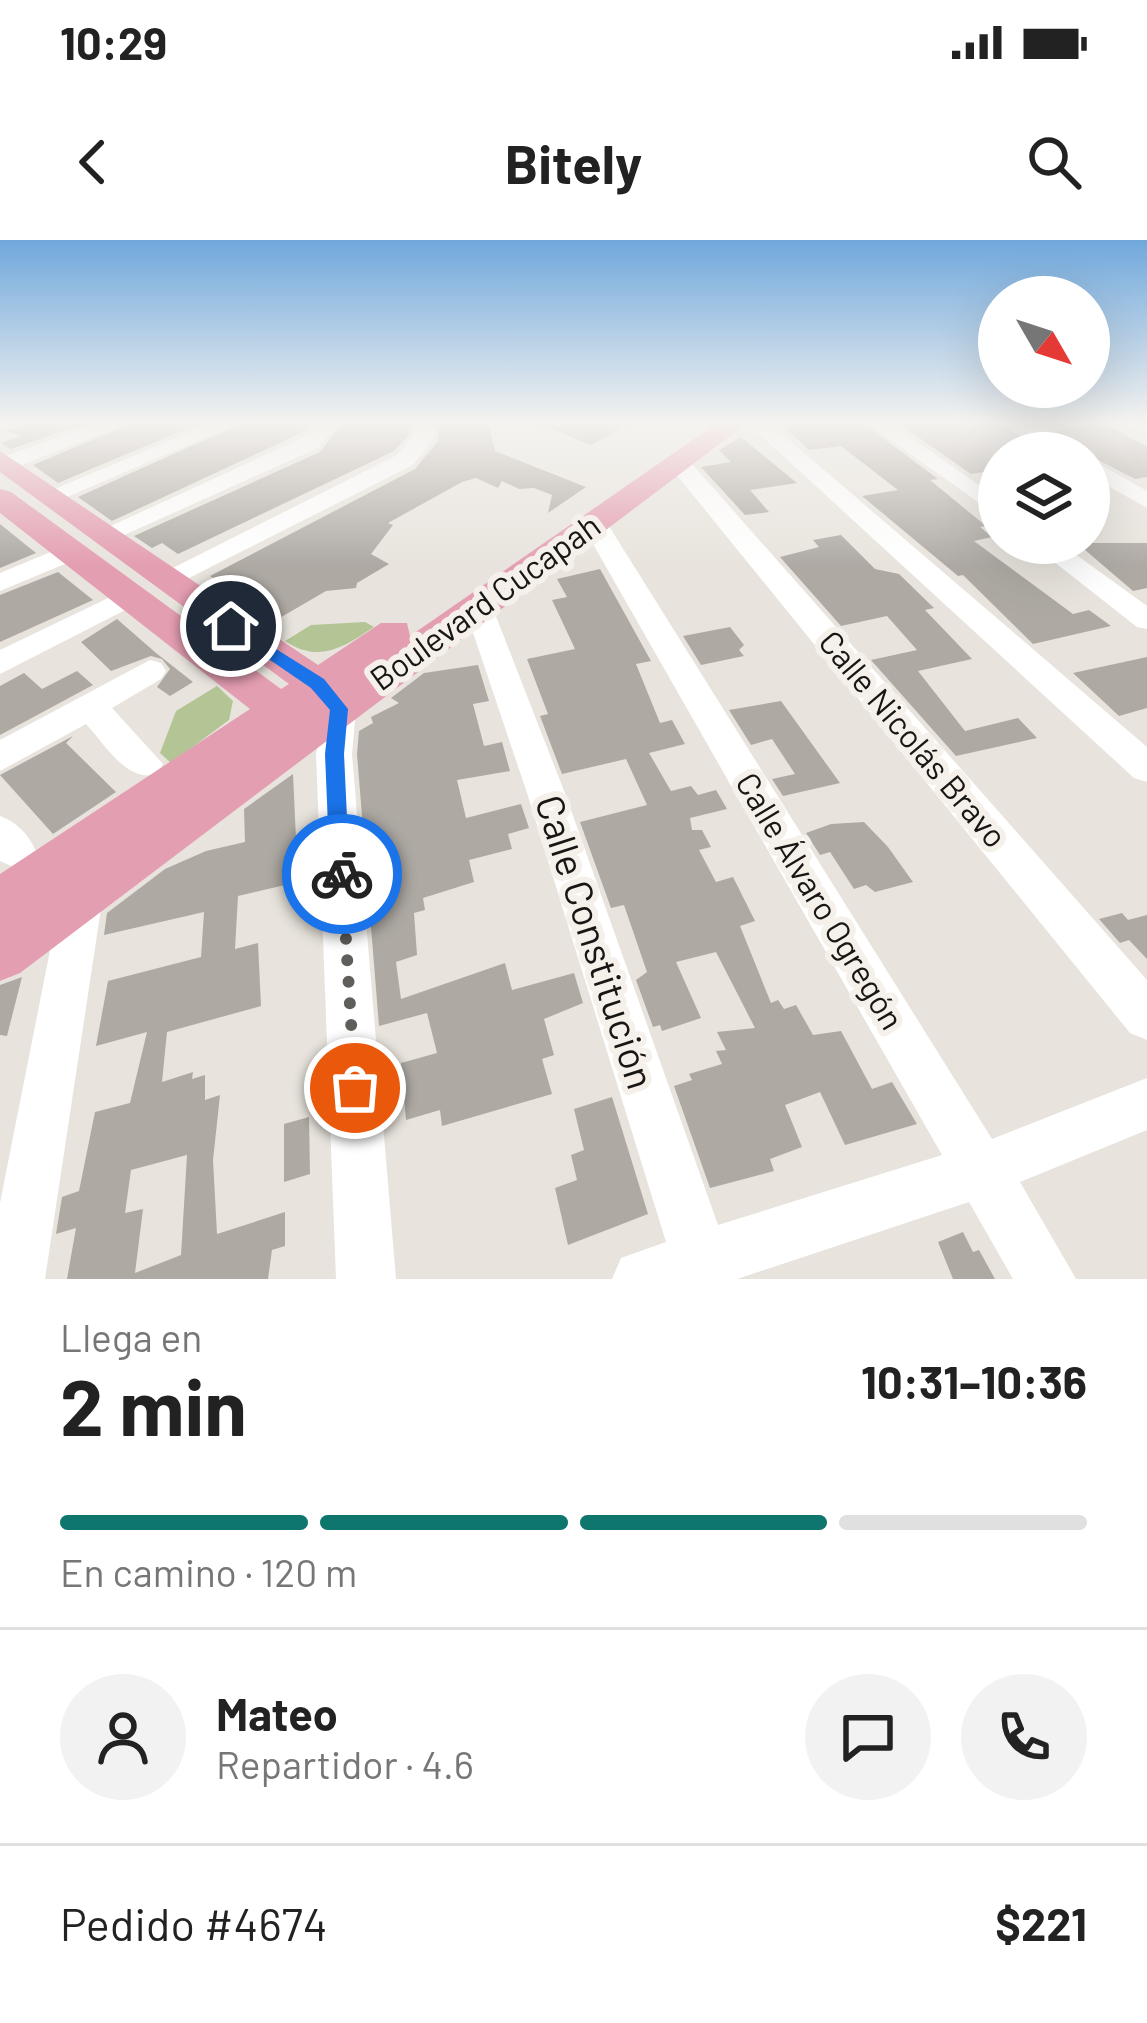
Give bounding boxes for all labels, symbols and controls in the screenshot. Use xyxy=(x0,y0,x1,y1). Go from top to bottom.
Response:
text: 10:29 xyxy=(60,15,167,69)
icon: back xyxy=(60,129,126,195)
icon: search xyxy=(1021,129,1087,195)
text: Bitely xyxy=(505,130,642,195)
north arrow xyxy=(978,276,1110,408)
map controls xyxy=(978,276,1110,564)
button: layers xyxy=(978,432,1110,564)
street label: Boulevard Cucapah xyxy=(362,504,607,698)
pin xyxy=(180,575,282,677)
icon: home xyxy=(198,593,264,659)
street label: Calle Nicolás Bravo xyxy=(811,622,1016,855)
street label: Calle Álvaro Ogregón xyxy=(728,765,913,1036)
street label: Calle Constitución xyxy=(527,789,666,1094)
courier xyxy=(282,814,402,934)
icon: bike xyxy=(309,841,375,907)
pin xyxy=(304,1037,406,1139)
icon: bag xyxy=(322,1055,388,1121)
text: Llega en xyxy=(60,1313,202,1360)
text: 10:31–10:36 xyxy=(861,1354,1087,1408)
text: 2 min xyxy=(60,1358,247,1452)
text: En camino · 120 m xyxy=(60,1548,357,1595)
button: person xyxy=(60,1674,186,1800)
button: chat xyxy=(805,1674,931,1800)
button: phone xyxy=(961,1674,1087,1800)
text: Mateo xyxy=(216,1686,338,1740)
text: Repartidor · 4.6 xyxy=(216,1740,474,1787)
text: Pedido #4674 xyxy=(60,1896,328,1950)
text: $221 xyxy=(995,1896,1087,1950)

